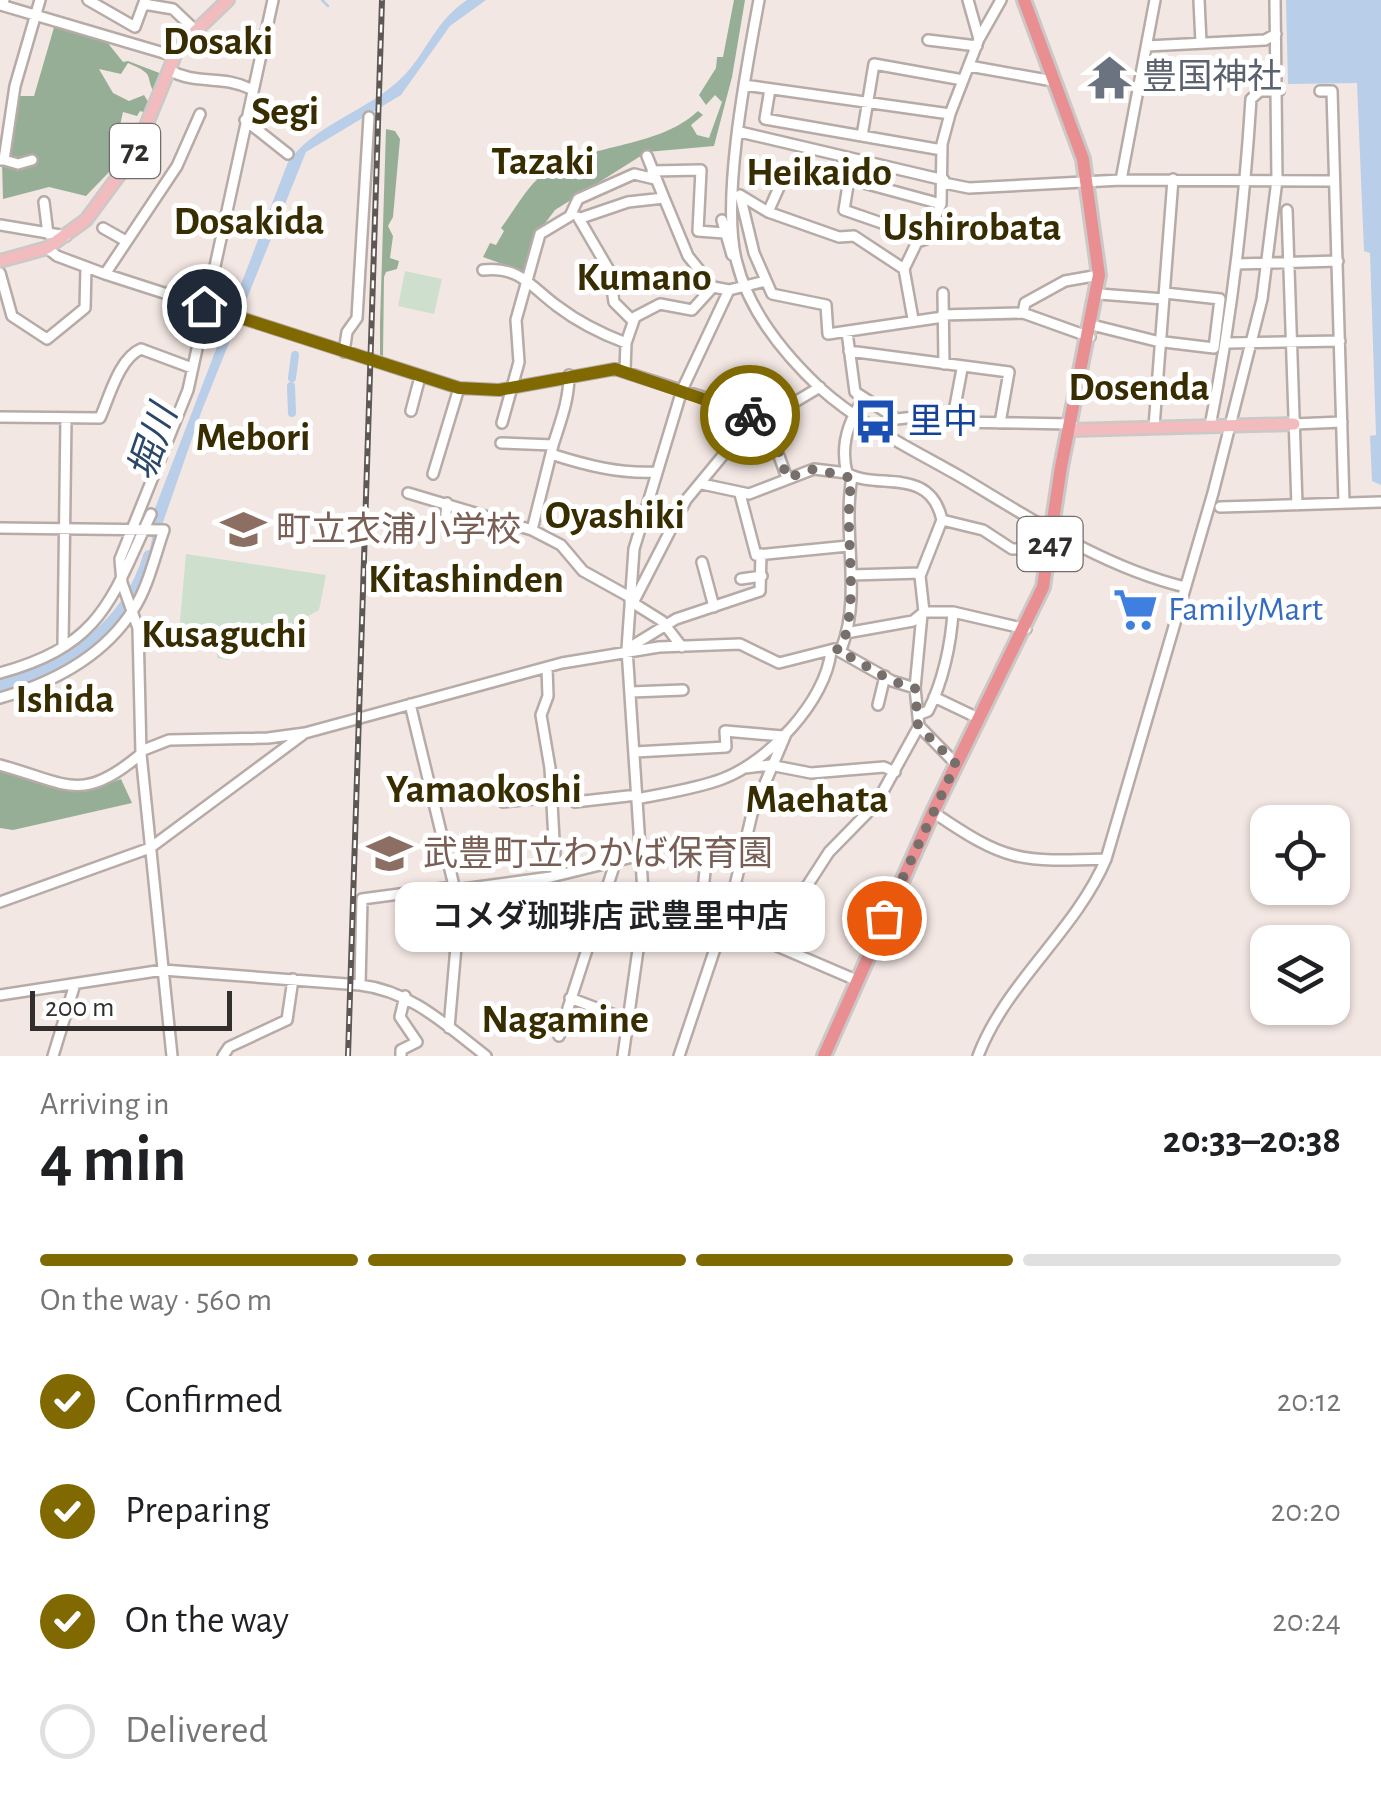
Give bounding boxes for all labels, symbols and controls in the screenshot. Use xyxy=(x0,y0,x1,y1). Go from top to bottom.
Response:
district label: Dosaki xyxy=(163,22,273,62)
temple icon: 豊国神社 xyxy=(1085,53,1133,101)
place label: 豊国神社 xyxy=(1142,58,1282,95)
district label: Segi xyxy=(251,92,319,132)
road number: 72 xyxy=(110,124,160,178)
district label: Tazaki xyxy=(491,142,595,182)
district label: Heikaido xyxy=(746,153,892,193)
district label: Dosakida xyxy=(174,202,324,242)
district label: Ushirobata xyxy=(882,208,1062,248)
district label: Kumano xyxy=(576,258,712,298)
pin xyxy=(162,264,247,349)
icon: home xyxy=(177,279,232,334)
courier xyxy=(700,365,800,465)
district label: Dosenda xyxy=(1068,368,1210,408)
icon: bike xyxy=(723,388,778,443)
water label: 堀川 xyxy=(122,396,186,485)
bus stop icon: 里中 xyxy=(851,398,899,446)
place label: 里中 xyxy=(908,403,978,440)
district label: Mebori xyxy=(196,418,310,458)
district label: Oyashiki xyxy=(545,496,685,536)
school or university icon: 町立衣浦小学校 xyxy=(219,506,267,554)
place label: 町立衣浦小学校 xyxy=(276,511,521,548)
road number: 247 xyxy=(1018,517,1082,571)
district label: Kitashinden xyxy=(368,560,564,600)
supermarket icon: FamilyMart xyxy=(1111,585,1159,633)
place label: FamilyMart xyxy=(1168,592,1323,627)
district label: Kusaguchi xyxy=(141,615,307,655)
district label: Ishida xyxy=(16,680,114,720)
district label: Yamaokoshi xyxy=(386,770,582,810)
district label: Maehata xyxy=(746,780,888,820)
map controls xyxy=(1250,805,1350,1025)
button: locate xyxy=(1250,805,1350,905)
school or university icon: 武豊町立わかば保育園 xyxy=(366,830,414,878)
place label: 武豊町立わかば保育園 xyxy=(423,835,773,872)
pin xyxy=(842,876,927,961)
callout: コメダ珈琲店 武豊里中店 xyxy=(394,883,824,953)
icon: bag xyxy=(857,891,912,946)
text: コメダ珈琲店 武豊里中店 xyxy=(432,901,788,933)
button: layers xyxy=(1250,925,1350,1025)
scale bar xyxy=(30,986,232,1030)
text: 200 m xyxy=(45,994,114,1022)
district label: Nagamine xyxy=(481,1000,649,1040)
text: Arriving in xyxy=(40,1088,169,1120)
text: 20:33–20:38 xyxy=(1163,1122,1341,1160)
text: 4 min xyxy=(40,1128,186,1193)
text: On the way · 560 m xyxy=(40,1284,272,1316)
icon: check xyxy=(40,1374,95,1429)
text: Confirmed xyxy=(125,1382,282,1420)
text: 20:12 xyxy=(1277,1385,1341,1417)
icon: check xyxy=(40,1484,95,1539)
text: Preparing xyxy=(125,1492,270,1530)
text: 20:20 xyxy=(1271,1495,1341,1527)
icon: check xyxy=(40,1594,95,1649)
text: On the way xyxy=(125,1602,289,1640)
text: 20:24 xyxy=(1272,1605,1341,1637)
text: Delivered xyxy=(125,1712,268,1750)

